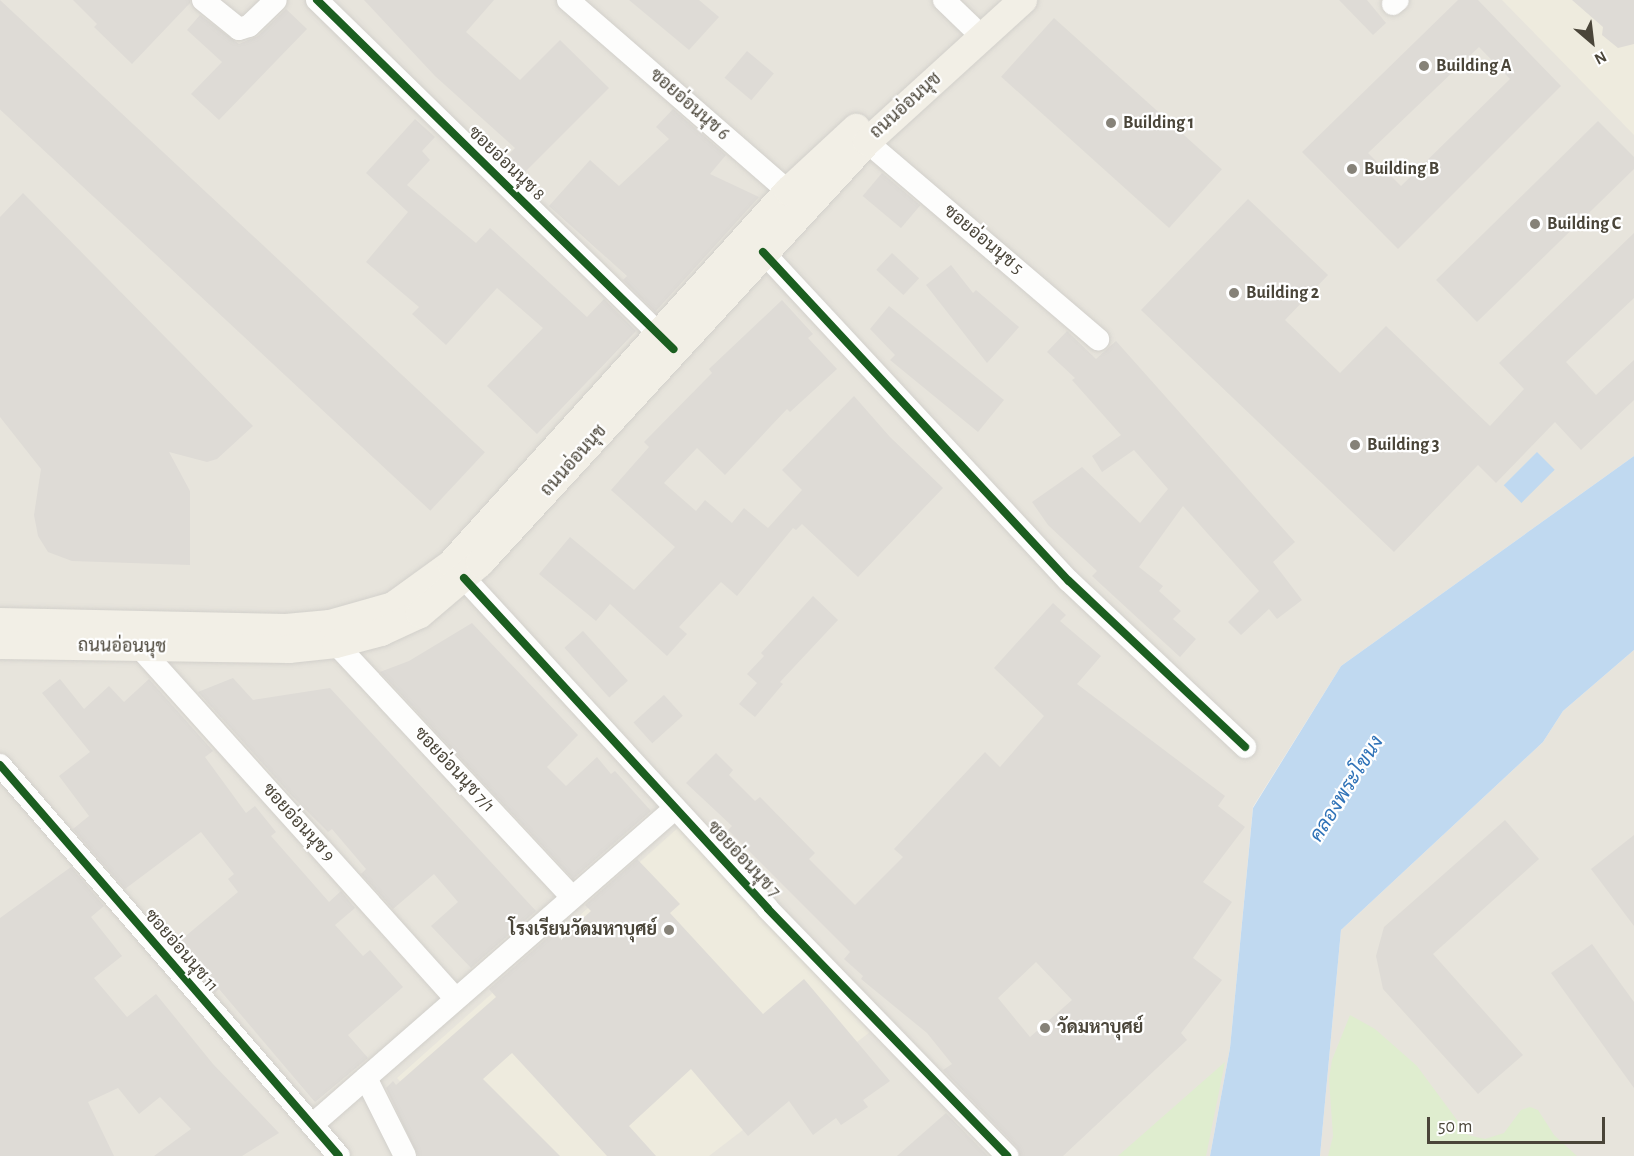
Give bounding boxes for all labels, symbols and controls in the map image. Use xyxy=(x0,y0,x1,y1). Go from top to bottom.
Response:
north arrow xyxy=(1562,12,1622,72)
text: N xyxy=(1592,48,1609,68)
place label: Building A xyxy=(1436,55,1511,77)
marker: Building A xyxy=(1417,59,1431,73)
street label: ซอยอ่อนนุช 6 xyxy=(645,65,733,145)
street label: ถนนอ่อนนุช xyxy=(866,68,946,144)
place label: Building 1 xyxy=(1123,112,1194,134)
marker: Building 1 xyxy=(1104,116,1118,130)
street label: ซอยอ่อนนุช 8 xyxy=(463,122,549,206)
place label: Building B xyxy=(1364,158,1439,180)
marker: Building B xyxy=(1345,162,1359,176)
street label: ซอยอ่อนนุช 5 xyxy=(939,200,1027,280)
place label: Building C xyxy=(1547,213,1621,235)
marker: Building C xyxy=(1528,217,1542,231)
place label: Building 2 xyxy=(1246,282,1319,304)
marker: Building 2 xyxy=(1227,286,1241,300)
street label: ถนนอ่อนนุช xyxy=(536,421,612,501)
place label: Building 3 xyxy=(1367,434,1439,456)
marker: Building 3 xyxy=(1348,438,1362,452)
street label: ถนนอ่อนนุช xyxy=(78,635,166,659)
street label: ซอยอ่อนนุช 7/1 xyxy=(409,723,499,817)
water label: คลองพระโขนง xyxy=(1305,732,1389,846)
street label: ซอยอ่อนนุช 9 xyxy=(257,779,339,867)
street label: ซอยอ่อนนุช 7 xyxy=(702,817,784,903)
street label: ซอยอ่อนนุช 11 xyxy=(139,905,223,997)
place label: โรงเรียนวัดมหาบุศย์ xyxy=(509,919,657,941)
marker: โรงเรียนวัดมหาบุศย์ xyxy=(662,923,676,937)
place label: วัดมหาบุศย์ xyxy=(1057,1017,1143,1039)
marker: วัดมหาบุศย์ xyxy=(1038,1021,1052,1035)
scale bar xyxy=(1430,1105,1608,1143)
text: 50 m xyxy=(1438,1118,1472,1136)

